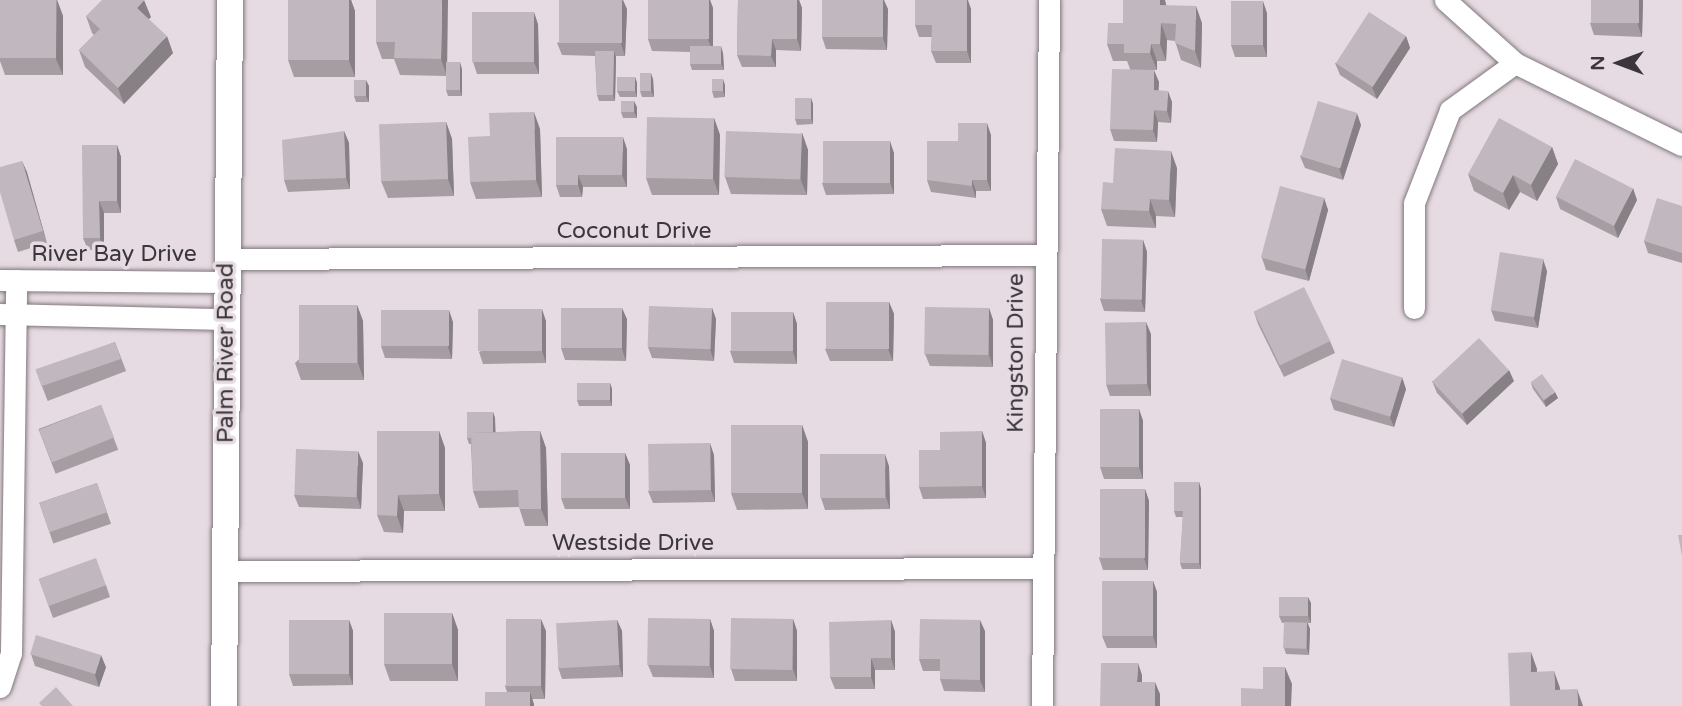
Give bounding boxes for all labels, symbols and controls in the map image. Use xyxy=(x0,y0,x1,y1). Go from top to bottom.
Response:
north arrow xyxy=(1584,28,1654,98)
text: N xyxy=(1587,55,1609,71)
street label: Coconut Drive xyxy=(556,217,712,245)
street label: River Bay Drive xyxy=(31,240,197,268)
street label: Palm River Road xyxy=(212,263,240,443)
street label: Kingston Drive xyxy=(1002,273,1030,433)
street label: Westside Drive xyxy=(552,529,714,557)

